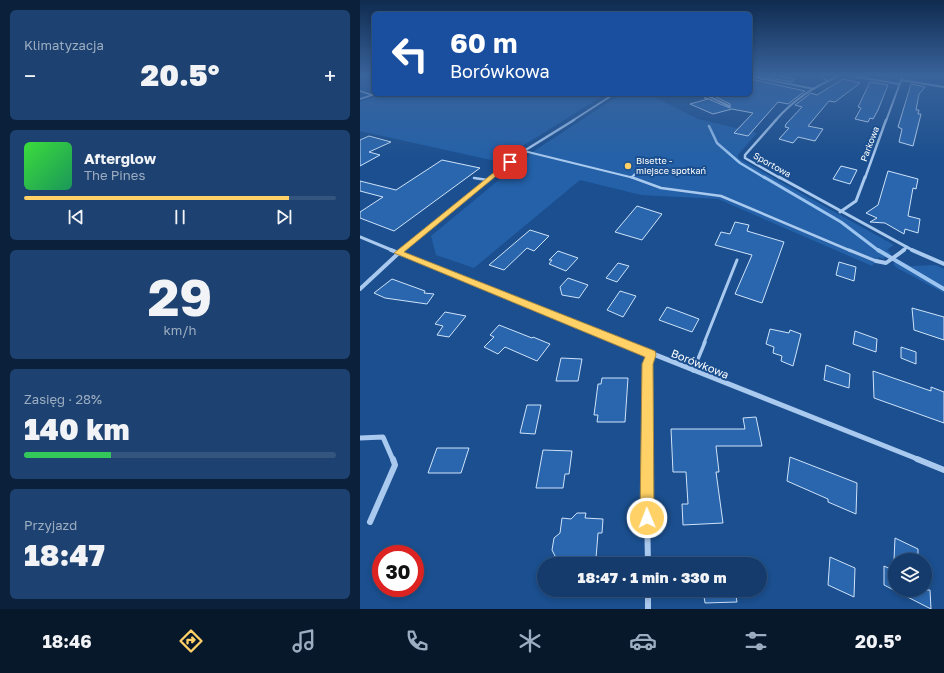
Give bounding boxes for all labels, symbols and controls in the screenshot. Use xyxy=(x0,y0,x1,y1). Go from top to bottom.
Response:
text: 60 m xyxy=(450,26,517,59)
icon: left xyxy=(384,28,436,80)
text: Klimatyzacja xyxy=(24,37,104,53)
text: 20.5° xyxy=(141,57,219,93)
text: Borówkowa xyxy=(450,60,550,82)
text: − xyxy=(24,62,36,89)
text: + xyxy=(324,62,336,89)
street label: Parkowa xyxy=(858,125,881,163)
pin xyxy=(493,145,527,179)
text: Afterglow xyxy=(84,149,156,167)
street label: Sportowa xyxy=(751,150,793,179)
icon: arrive xyxy=(499,151,521,173)
place label: Bisette - miejsce spotkań xyxy=(636,155,706,176)
marker: Bisette - miejsce spotkań xyxy=(623,161,633,171)
text: The Pines xyxy=(84,167,145,183)
icon: previous xyxy=(65,206,87,228)
icon: pause xyxy=(169,206,191,228)
icon: next xyxy=(273,206,295,228)
text: 29 xyxy=(148,265,212,327)
text: km/h xyxy=(163,322,197,338)
street label: Borówkowa xyxy=(669,346,731,381)
text: Zasięg · 28% xyxy=(24,391,102,407)
text: 140 km xyxy=(24,411,130,447)
position arrow xyxy=(626,497,668,539)
text: Przyjazd xyxy=(24,517,77,533)
text: 18:47 xyxy=(24,537,105,573)
speed limit sign: 30 xyxy=(372,545,424,597)
map controls xyxy=(888,553,932,597)
button: layers xyxy=(888,553,932,597)
text: 18:47 · 1 min · 330 m xyxy=(577,568,727,586)
icon: directions xyxy=(177,627,205,655)
icon: music xyxy=(290,627,318,655)
icon: phone xyxy=(403,627,431,655)
icon: climate xyxy=(516,627,544,655)
icon: car xyxy=(629,627,657,655)
icon: filters xyxy=(742,627,770,655)
text: 18:46 xyxy=(43,630,92,652)
text: 20.5° xyxy=(855,630,901,652)

